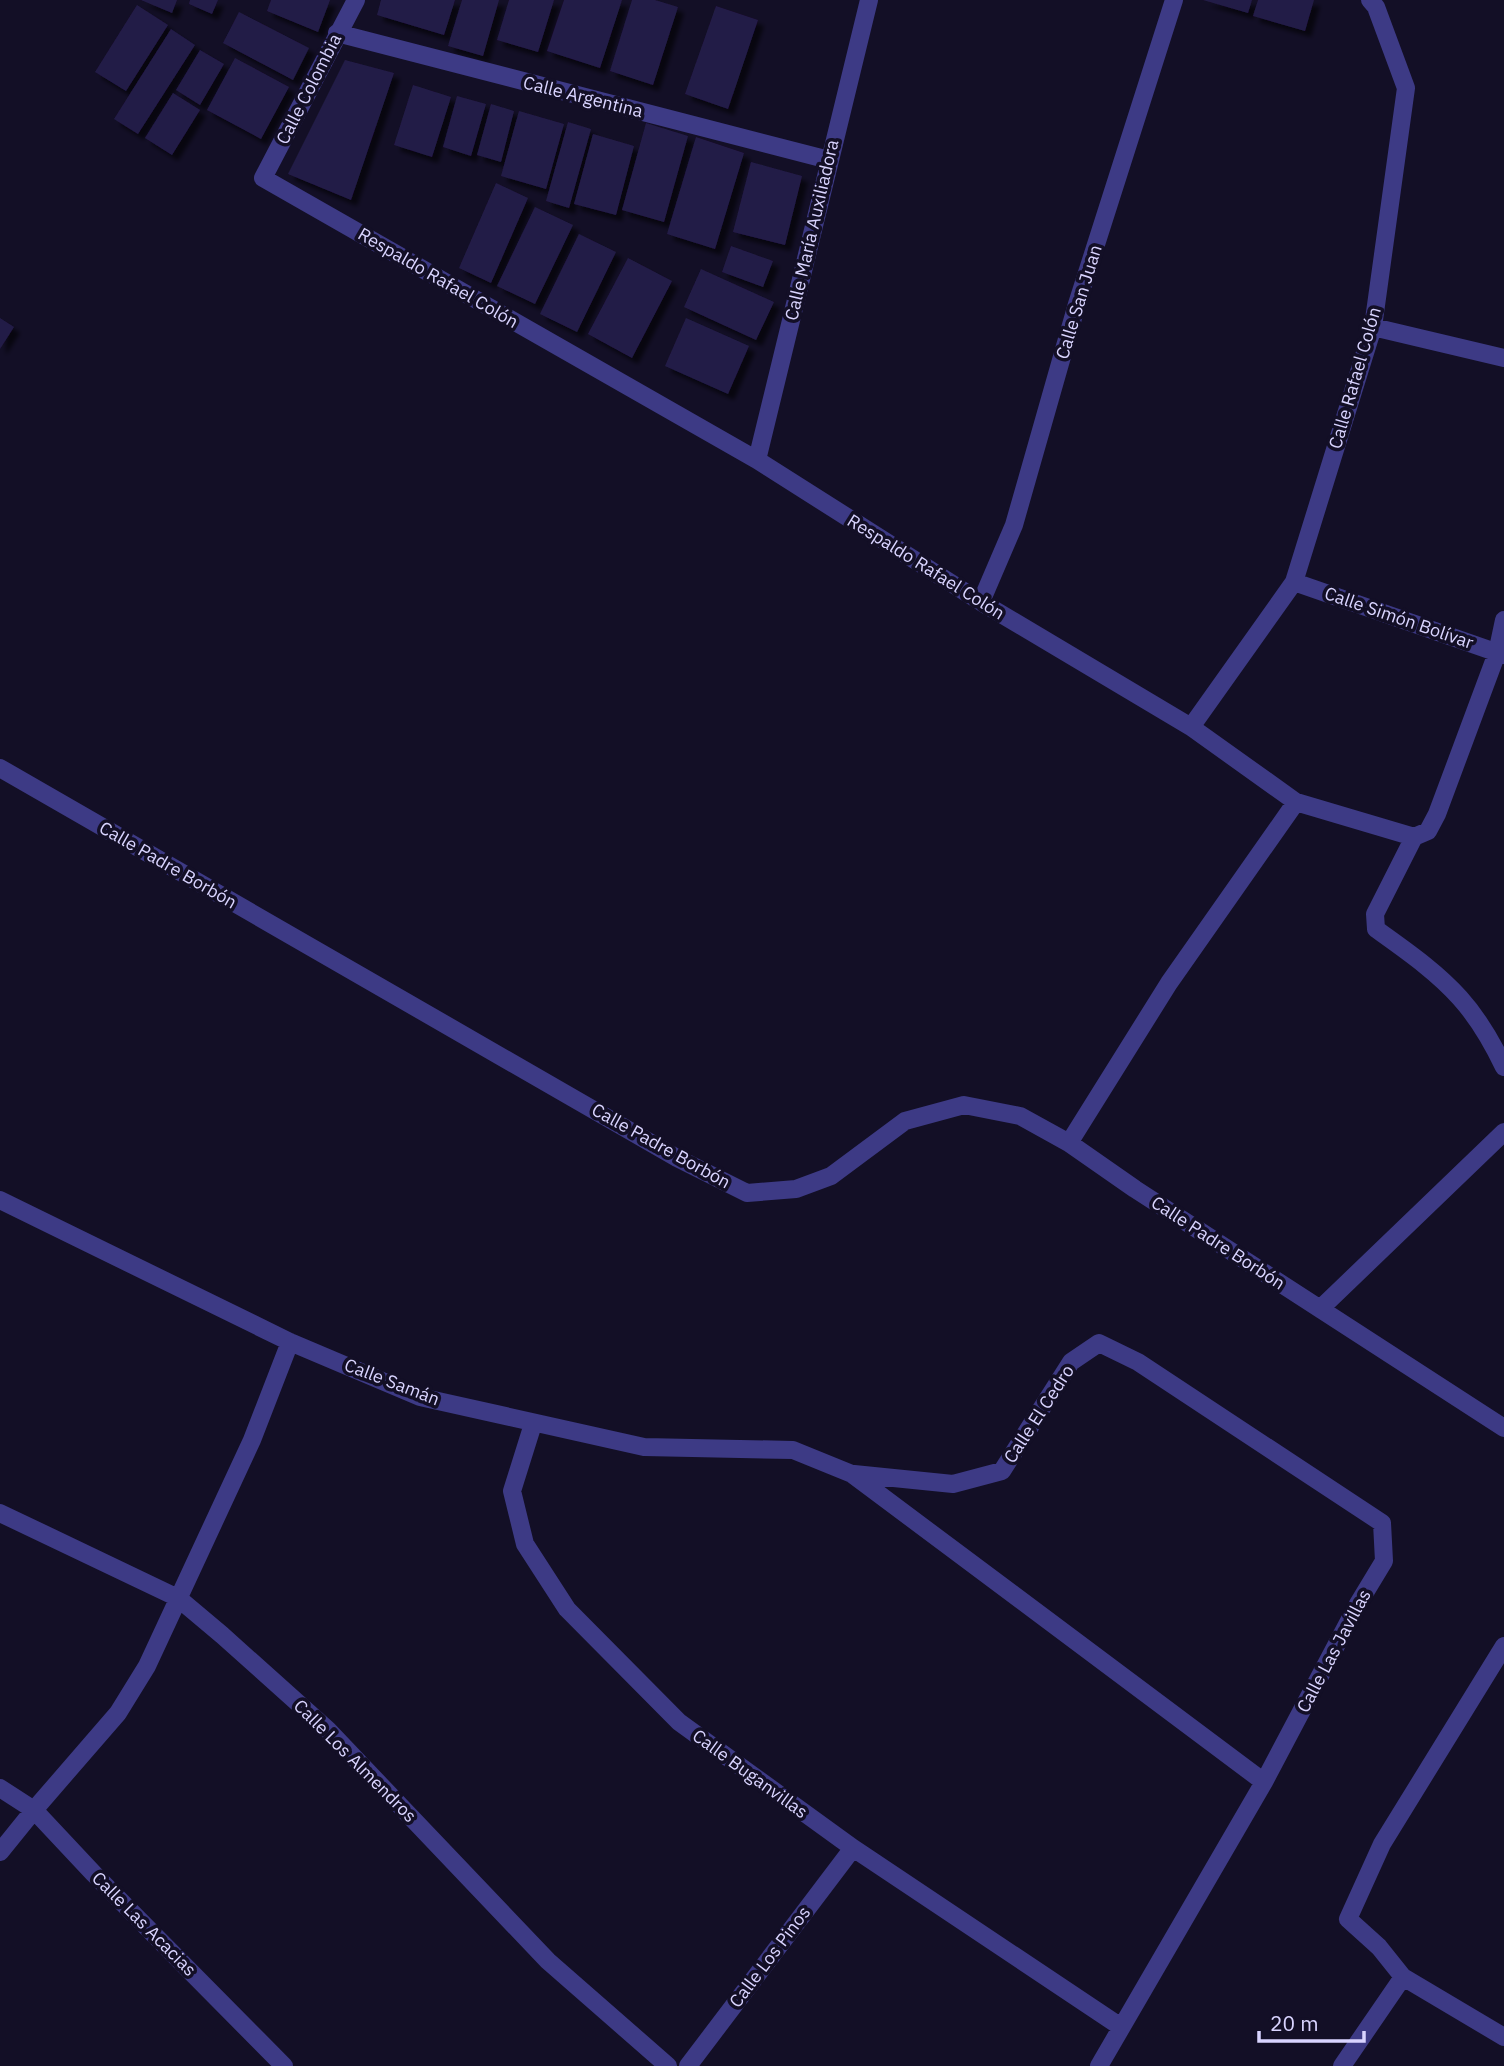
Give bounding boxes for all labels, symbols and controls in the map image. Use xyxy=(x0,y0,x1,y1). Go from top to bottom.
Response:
street label: Calle Colombia xyxy=(271,29,346,148)
street label: Calle Argentina xyxy=(521,71,646,123)
street label: Calle María Auxiliadora xyxy=(780,137,844,323)
street label: Respaldo Rafael Colón xyxy=(354,222,523,333)
street label: Calle San Juan xyxy=(1050,242,1107,362)
street label: Calle Rafael Colón xyxy=(1323,304,1386,451)
street label: Respaldo Rafael Colón xyxy=(843,509,1009,624)
street label: Calle Simón Bolívar xyxy=(1322,581,1477,654)
street label: Calle Padre Borbón xyxy=(95,816,241,913)
street label: Calle Padre Borbón xyxy=(588,1098,735,1193)
street label: Calle Padre Borbón xyxy=(1147,1191,1290,1294)
street label: Calle Samán xyxy=(341,1353,443,1410)
street label: Calle El Cedro xyxy=(998,1360,1079,1467)
street label: Calle Las Javillas xyxy=(1291,1585,1376,1716)
street label: Calle Los Almendros xyxy=(289,1694,422,1827)
street label: Calle Buganvillas xyxy=(688,1724,813,1823)
street label: Calle Las Acacias xyxy=(87,1867,201,1981)
street label: Calle Los Pinos xyxy=(724,1901,815,2012)
scale bar xyxy=(1259,2000,1364,2044)
text: 20 m xyxy=(1270,2009,1319,2037)

